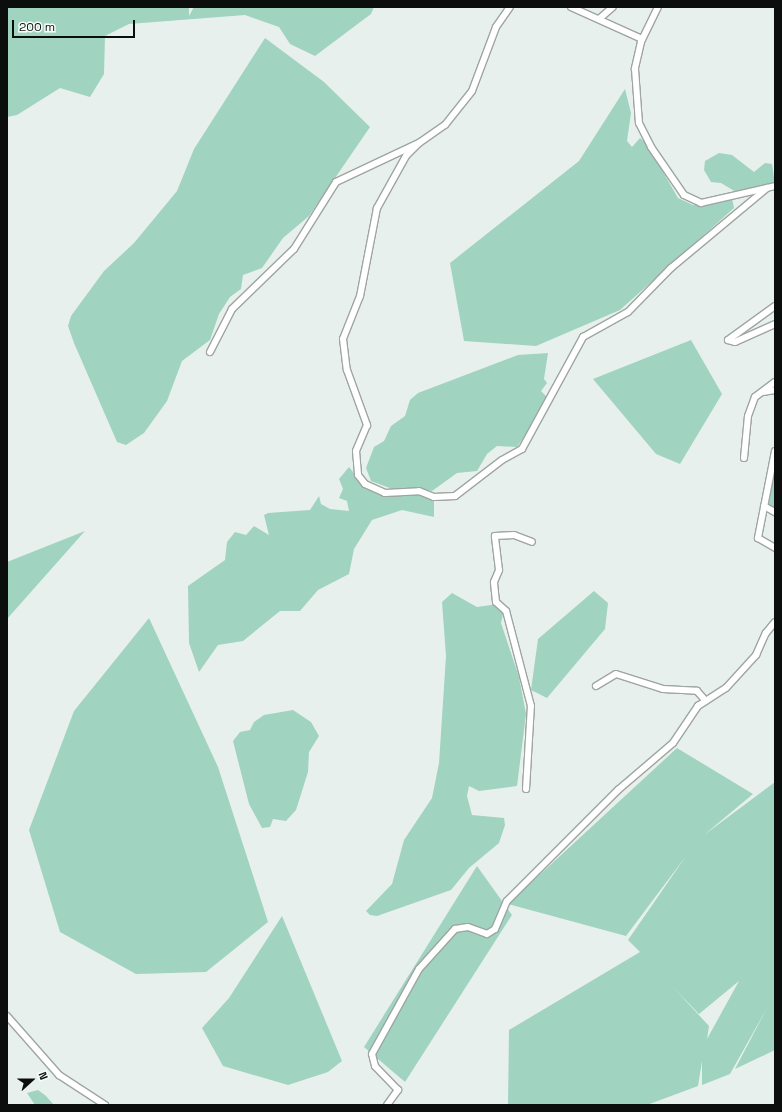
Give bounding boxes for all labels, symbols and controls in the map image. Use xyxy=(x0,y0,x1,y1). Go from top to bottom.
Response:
scale bar xyxy=(14,12,137,38)
text: 200 m xyxy=(19,19,55,35)
north arrow xyxy=(12,1060,52,1100)
text: N xyxy=(35,1070,51,1082)

